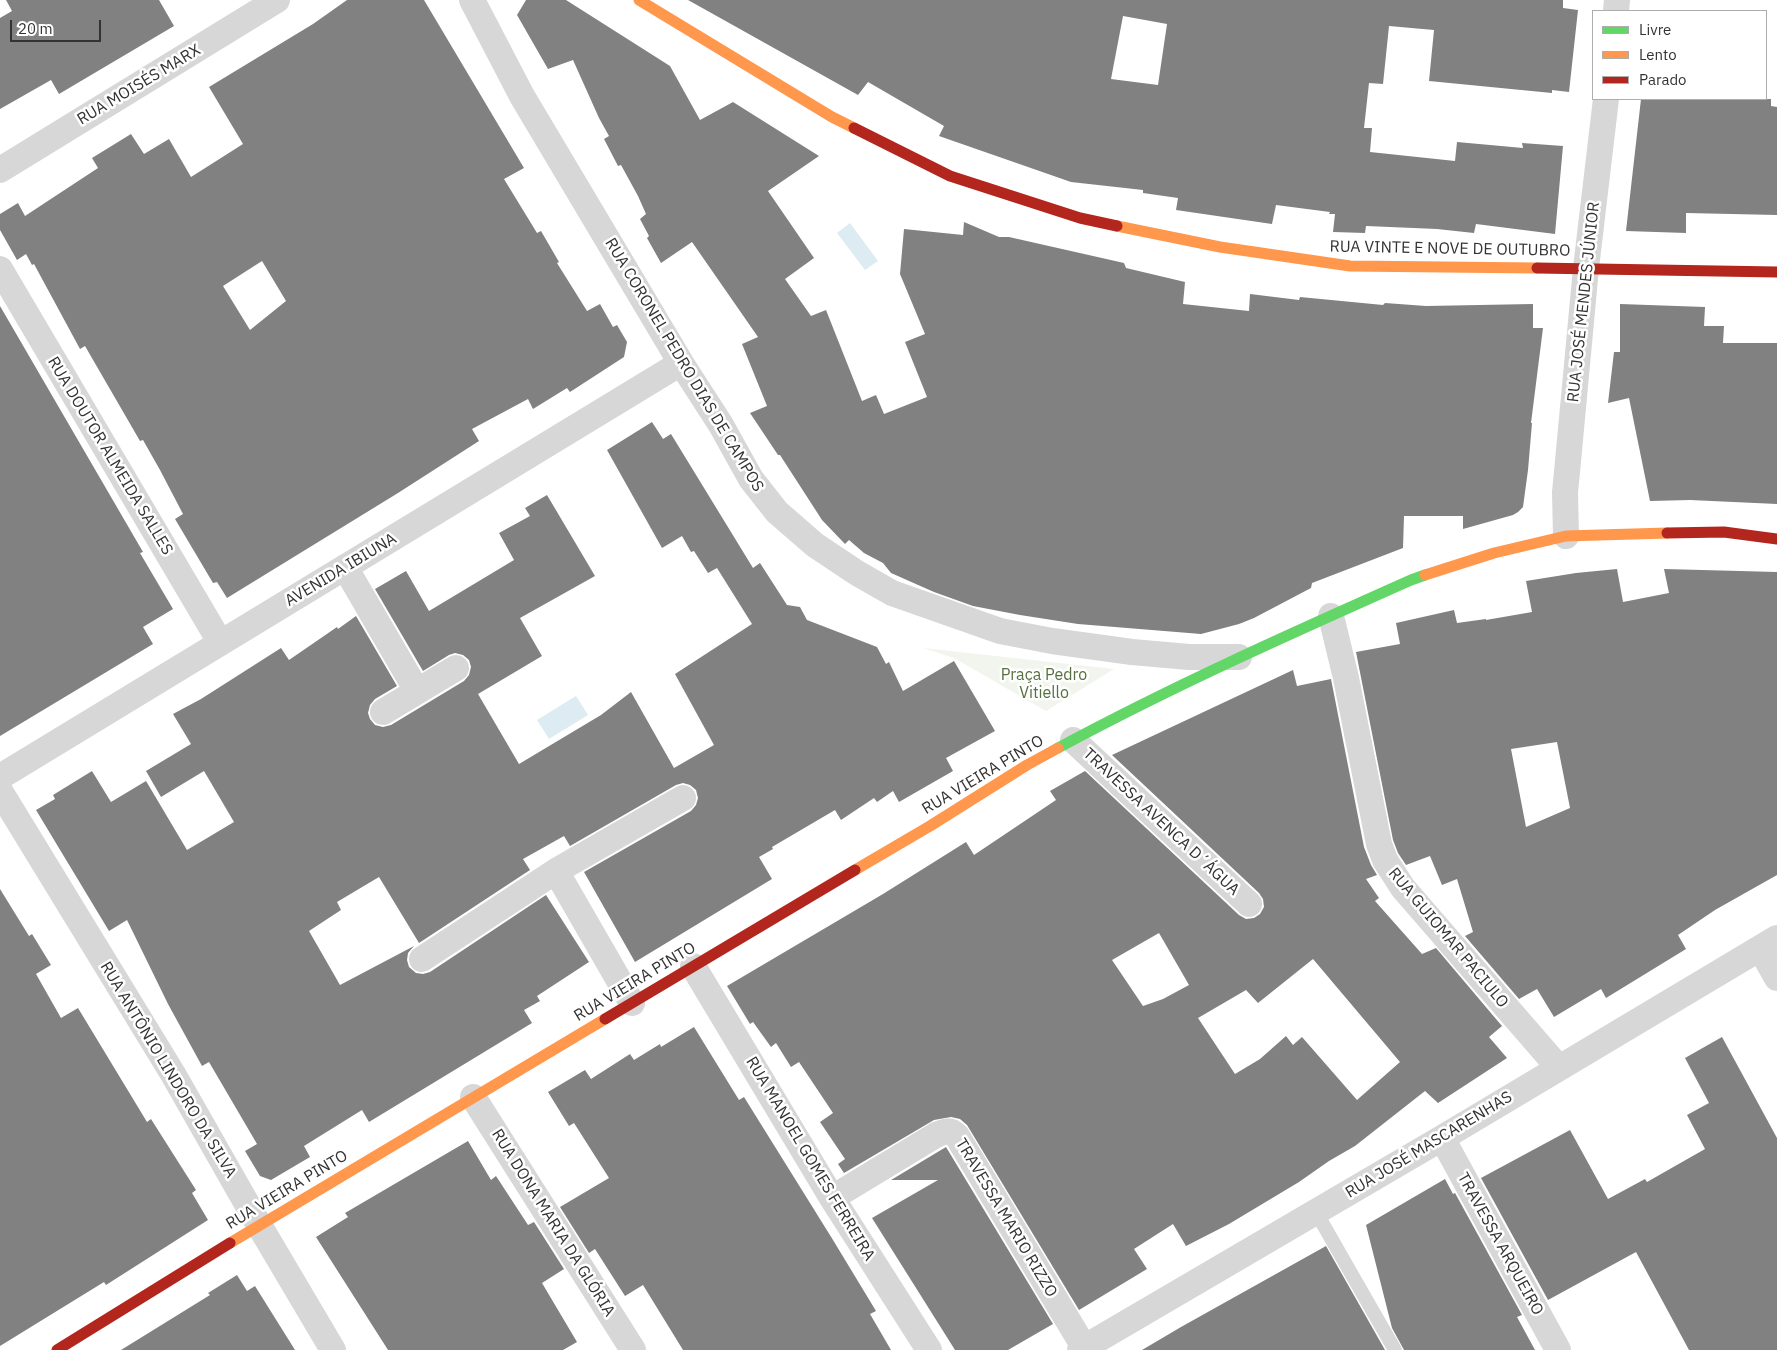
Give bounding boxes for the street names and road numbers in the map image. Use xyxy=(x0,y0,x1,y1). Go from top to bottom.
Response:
street label: RUA MOISÉS MARX xyxy=(74,41,204,129)
street label: RUA JOSÉ MENDES JÚNIOR xyxy=(1564,201,1604,403)
street label: RUA CORONEL PEDRO DIAS DE CAMPOS xyxy=(600,235,768,495)
street label: RUA VINTE E NOVE DE OUTUBRO xyxy=(1329,237,1571,261)
street label: RUA DOUTOR ALMEIDA SALLES xyxy=(43,354,177,558)
street label: AVENIDA IBIUNA xyxy=(282,529,400,611)
street label: RUA VIEIRA PINTO xyxy=(919,731,1047,819)
street label: TRAVESSA AVENCA D´ÁGUA xyxy=(1079,744,1243,900)
street label: RUA GUIOMAR PACIULO xyxy=(1384,864,1512,1012)
street label: RUA VIEIRA PINTO xyxy=(571,938,699,1026)
street label: RUA ANTÔNIO LINDORO DA SILVA xyxy=(96,958,240,1182)
street label: RUA MANOEL GOMES FERREIRA xyxy=(741,1054,879,1264)
street label: RUA JOSÉ MASCARENHAS xyxy=(1342,1088,1516,1202)
street label: RUA DONA MARIA DA GLÓRIA xyxy=(487,1126,619,1320)
street label: TRAVESSA MARIO RIZZO xyxy=(951,1135,1061,1301)
street label: RUA VIEIRA PINTO xyxy=(223,1146,351,1234)
street label: TRAVESSA ARQUEIRO xyxy=(1453,1169,1547,1319)

